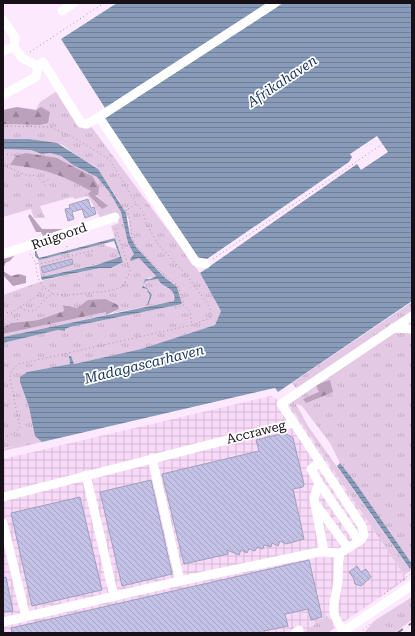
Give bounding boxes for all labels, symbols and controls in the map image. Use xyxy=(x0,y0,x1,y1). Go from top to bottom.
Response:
water label: Afrikahaven xyxy=(243,52,320,111)
street label: Ruigoord xyxy=(29,219,89,252)
water label: Madagascarhaven xyxy=(82,341,206,387)
street label: Accraweg xyxy=(225,417,288,447)

